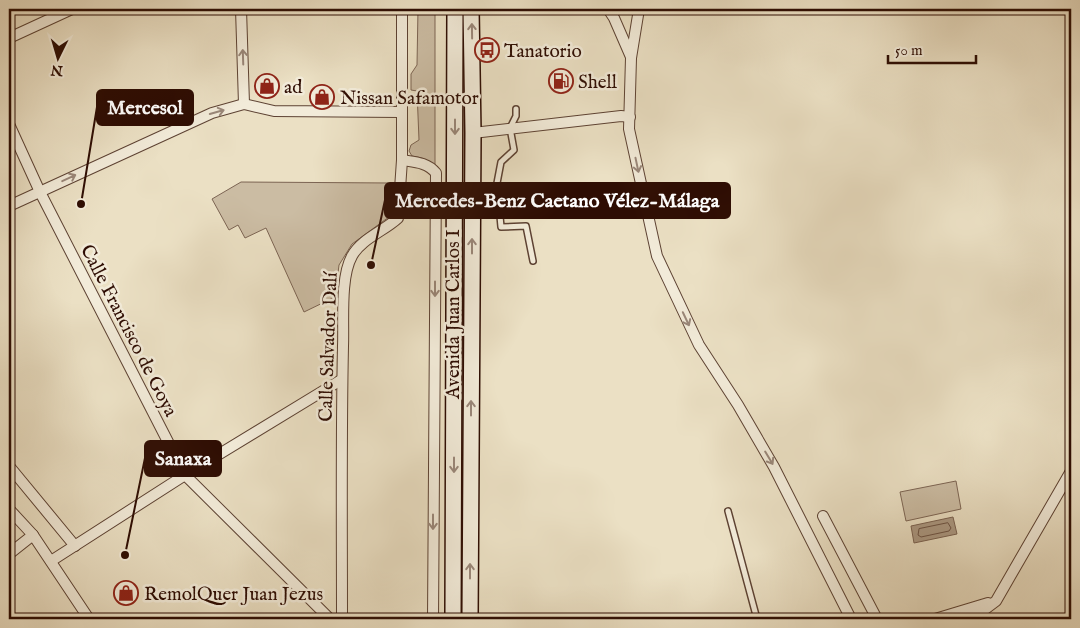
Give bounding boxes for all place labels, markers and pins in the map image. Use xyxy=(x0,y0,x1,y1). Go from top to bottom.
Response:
bus stop icon: Tanatorio xyxy=(474,37,500,63)
place label: Tanatorio xyxy=(504,40,582,64)
fuel station icon: Shell xyxy=(548,68,574,94)
place label: Shell xyxy=(578,71,618,95)
shop icon: ad xyxy=(254,73,280,99)
place label: ad xyxy=(284,76,303,100)
shop icon: Nissan Safamotor xyxy=(309,84,335,110)
place label: Nissan Safamotor xyxy=(340,87,479,111)
callout: Mercesol xyxy=(97,90,193,125)
callout: Mercedes-Benz Caetano Vélez-Málaga xyxy=(385,183,730,218)
callout: Sanaxa xyxy=(145,441,221,476)
shop icon: RemolQuer Juan Jezus xyxy=(113,580,139,606)
place label: RemolQuer Juan Jezus xyxy=(144,583,323,607)

